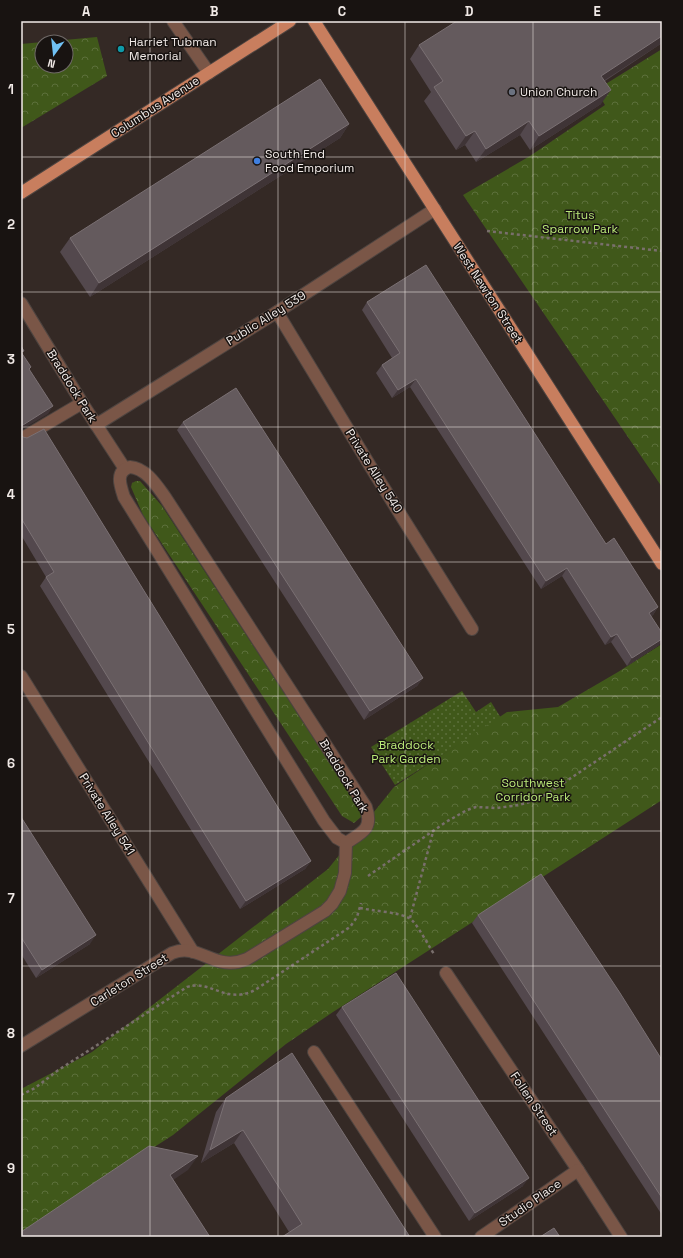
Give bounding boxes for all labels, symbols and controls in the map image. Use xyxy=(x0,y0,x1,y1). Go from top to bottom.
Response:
text: A xyxy=(82,3,91,20)
text: B xyxy=(210,3,219,20)
text: C xyxy=(338,3,346,20)
text: D xyxy=(465,3,474,20)
text: E xyxy=(593,3,601,20)
north arrow xyxy=(34,34,74,74)
place label: Harriet Tubman Memorial xyxy=(129,34,217,64)
marker: Harriet Tubman Memorial xyxy=(116,44,126,54)
text: N xyxy=(46,56,57,71)
street label: Columbus Avenue xyxy=(108,72,202,142)
text: 1 xyxy=(8,81,14,98)
place label: Union Church xyxy=(520,84,597,100)
marker: Union Church xyxy=(507,87,517,97)
place label: South End Food Emporium xyxy=(265,146,354,176)
marker: South End Food Emporium xyxy=(252,156,262,166)
park label: Titus Sparrow Park xyxy=(542,207,618,237)
text: 2 xyxy=(7,216,15,233)
street label: West Newton Street xyxy=(450,240,526,346)
street label: Public Alley 539 xyxy=(223,287,309,349)
street label: Braddock Park xyxy=(43,346,101,426)
text: 3 xyxy=(7,351,15,368)
street label: Private Alley 540 xyxy=(342,426,406,516)
text: 4 xyxy=(7,486,15,503)
text: 5 xyxy=(7,621,15,638)
street label: Braddock Park xyxy=(316,736,373,816)
park label: Braddock Park Garden xyxy=(371,737,441,767)
text: 6 xyxy=(7,755,15,772)
street label: Private Alley 541 xyxy=(76,770,138,858)
park label: Southwest Corridor Park xyxy=(496,775,571,805)
text: 7 xyxy=(7,890,15,907)
street label: Carleton Street xyxy=(87,950,171,1010)
text: 8 xyxy=(7,1025,15,1042)
street label: Follen Street xyxy=(507,1069,561,1139)
text: 9 xyxy=(7,1160,15,1177)
street label: Studio Place xyxy=(496,1176,564,1230)

